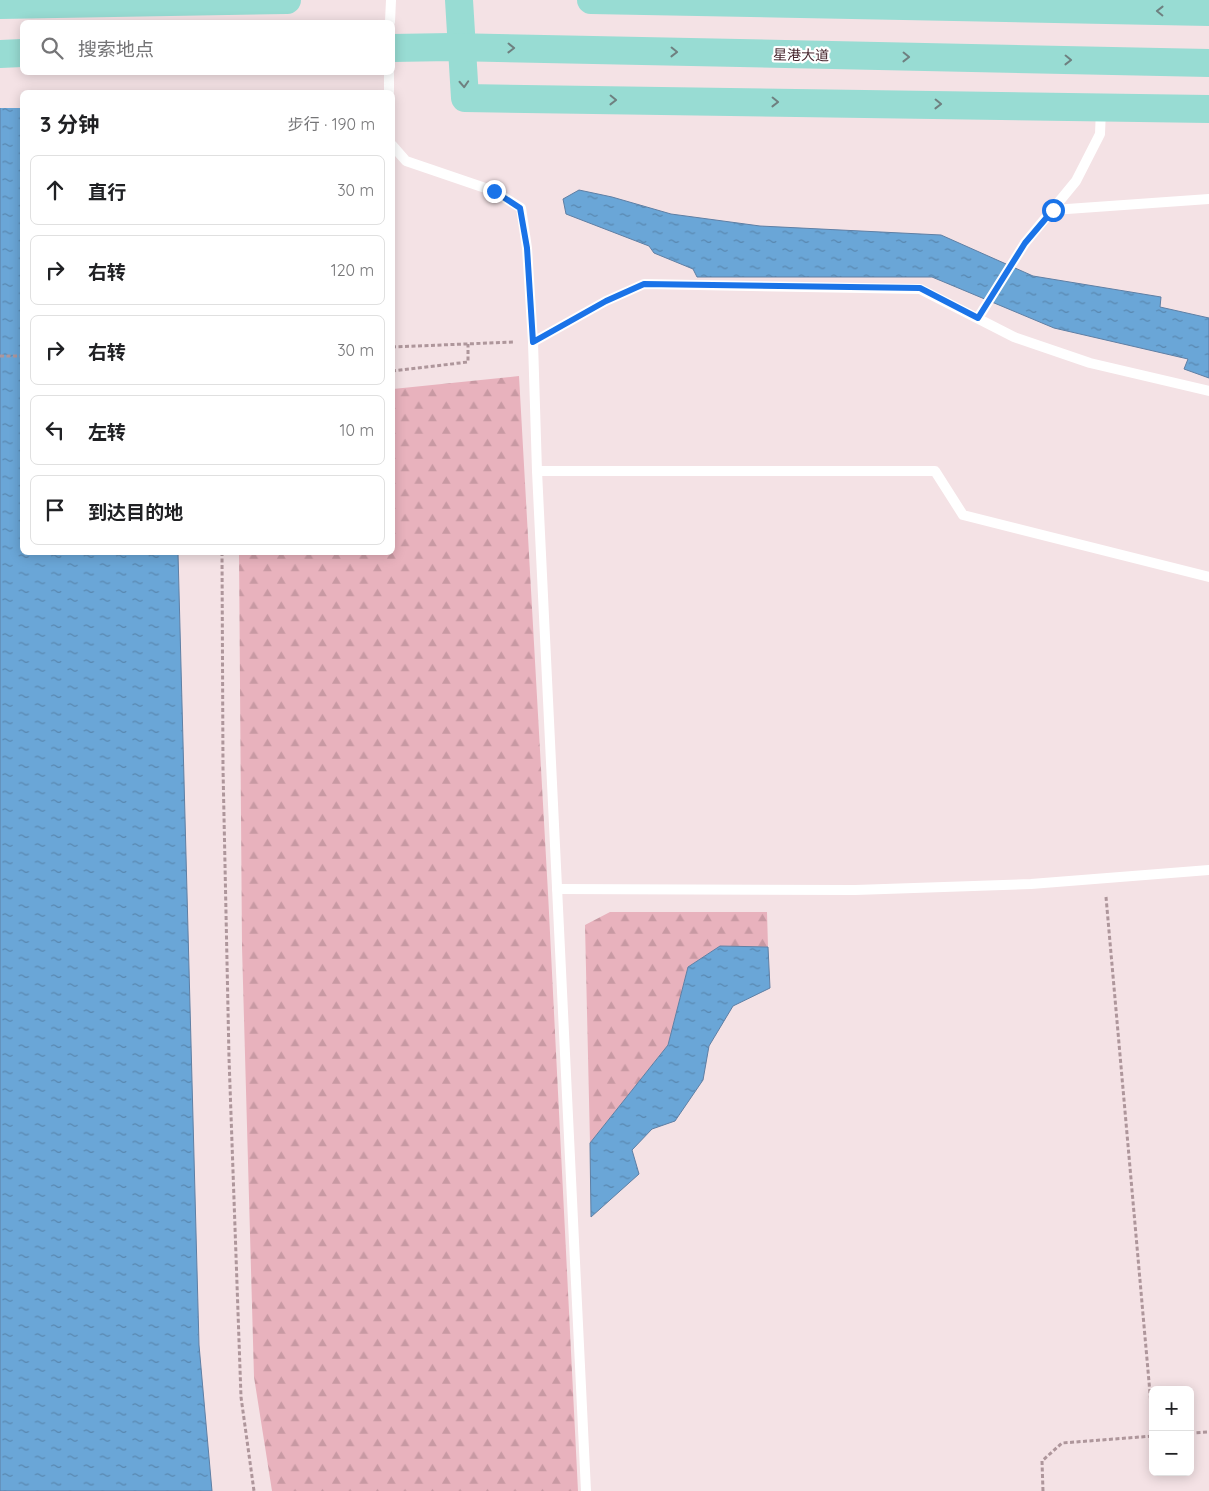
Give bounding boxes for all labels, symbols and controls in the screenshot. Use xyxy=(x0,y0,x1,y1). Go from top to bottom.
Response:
one-way arrow xyxy=(1156,6,1164,17)
search box xyxy=(20,20,395,75)
icon: search xyxy=(38,34,66,62)
text: 搜索地点 xyxy=(78,37,154,61)
one-way arrow xyxy=(508,43,515,53)
street label: 星港大道 xyxy=(773,46,829,64)
one-way arrow xyxy=(670,47,678,57)
one-way arrow xyxy=(902,52,910,62)
one-way arrow xyxy=(1065,55,1073,66)
one-way arrow xyxy=(458,80,469,88)
one-way arrow xyxy=(610,95,617,105)
one-way arrow xyxy=(772,97,780,107)
one-way arrow xyxy=(934,99,942,109)
text: 3 分钟 xyxy=(40,111,99,137)
text: 步行 · 190 m xyxy=(288,114,375,134)
icon: ahead xyxy=(41,176,69,204)
text: 直行 xyxy=(88,180,126,204)
text: 30 m xyxy=(337,180,374,200)
route end xyxy=(483,180,506,203)
route start xyxy=(1042,199,1065,222)
icon: right xyxy=(41,256,69,284)
text: 右转 xyxy=(88,260,126,284)
text: 120 m xyxy=(331,260,374,280)
icon: right xyxy=(41,336,69,364)
text: 右转 xyxy=(88,340,126,364)
text: 30 m xyxy=(337,340,374,360)
icon: left xyxy=(41,416,69,444)
text: 左转 xyxy=(88,420,126,444)
text: 10 m xyxy=(340,420,374,440)
icon: arrive xyxy=(41,496,69,524)
text: 到达目的地 xyxy=(88,500,183,524)
map controls xyxy=(1149,1386,1194,1476)
button: + xyxy=(1149,1386,1194,1431)
button: − xyxy=(1149,1431,1194,1476)

